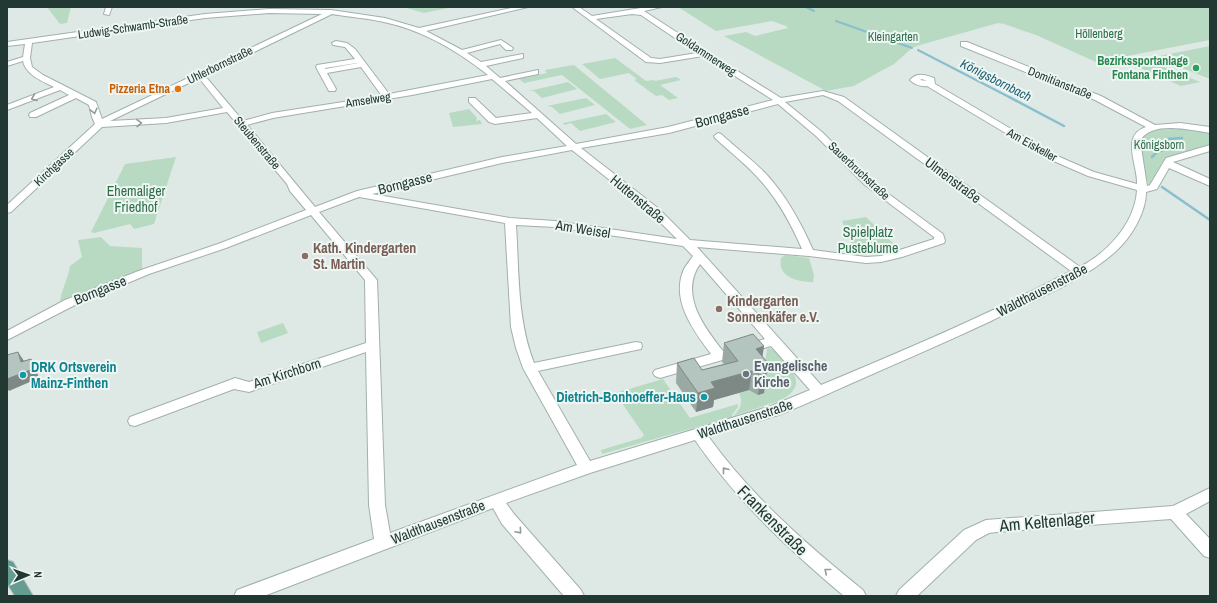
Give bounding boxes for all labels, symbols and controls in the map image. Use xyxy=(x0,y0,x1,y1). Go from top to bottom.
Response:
street label: Ludwig-Schwamb-Straße xyxy=(77,11,189,43)
park label: Höllenberg xyxy=(1075,26,1123,42)
street label: Goldammerweg xyxy=(673,28,740,80)
park label: Kleingarten xyxy=(868,29,918,45)
street label: Uhlerbornstraße xyxy=(185,42,255,88)
place label: Bezirkssportanlage Fontana Finthen xyxy=(1097,53,1189,83)
water label: Königsbornbach xyxy=(958,55,1035,105)
street label: Domitianstraße xyxy=(1026,63,1094,103)
marker: Bezirkssportanlage Fontana Finthen xyxy=(1191,63,1201,73)
place label: Pizzeria Etna xyxy=(109,81,171,97)
marker: Pizzeria Etna xyxy=(173,84,183,94)
street label: Amselweg xyxy=(343,88,392,112)
one-way arrow xyxy=(30,93,37,101)
street label: Borngasse xyxy=(693,100,751,132)
one-way arrow xyxy=(90,107,98,114)
street label: Steubenstraße xyxy=(230,113,284,173)
one-way arrow xyxy=(136,119,142,128)
street label: Am Eiskeller xyxy=(1003,124,1061,166)
park label: Königsborn xyxy=(1134,137,1184,153)
street label: Sauerbruchstraße xyxy=(825,138,893,204)
street label: Kirchgasse xyxy=(31,144,77,190)
street label: Ulmenstraße xyxy=(921,153,985,207)
street label: Borngasse xyxy=(376,168,434,198)
street label: Huttenstraße xyxy=(607,171,669,227)
park label: Ehemaliger Friedhof xyxy=(107,182,166,216)
street label: Am Weisel xyxy=(553,216,612,242)
park label: Spielplatz Pusteblume xyxy=(838,223,898,257)
place label: Kath. Kindergarten St. Martin xyxy=(313,239,416,273)
marker: Kath. Kindergarten St. Martin xyxy=(300,251,310,261)
street label: Waldthausenstraße xyxy=(994,259,1090,321)
street label: Borngasse xyxy=(71,271,129,309)
place label: Kindergarten Sonnenkäfer e.V. xyxy=(727,292,819,326)
marker: Kindergarten Sonnenkäfer e.V. xyxy=(714,304,724,314)
street label: Am Kirchborn xyxy=(250,354,323,393)
place label: Evangelische Kirche xyxy=(754,357,827,391)
place label: DRK Ortsverein Mainz-Finthen xyxy=(31,358,116,392)
marker: Evangelische Kirche xyxy=(741,369,751,379)
marker: DRK Ortsverein Mainz-Finthen xyxy=(18,370,28,380)
place label: Dietrich-Bonhoeffer-Haus xyxy=(556,388,696,406)
marker: Dietrich-Bonhoeffer-Haus xyxy=(699,392,709,402)
street label: Waldthausenstraße xyxy=(695,395,795,443)
one-way arrow xyxy=(722,468,729,475)
street label: Frankenstraße xyxy=(733,480,813,560)
street label: Waldthausenstraße xyxy=(389,496,487,548)
street label: Am Keltenlager xyxy=(998,505,1096,537)
one-way arrow xyxy=(514,527,521,534)
north arrow xyxy=(8,555,48,595)
one-way arrow xyxy=(824,569,831,576)
text: N xyxy=(31,571,45,578)

